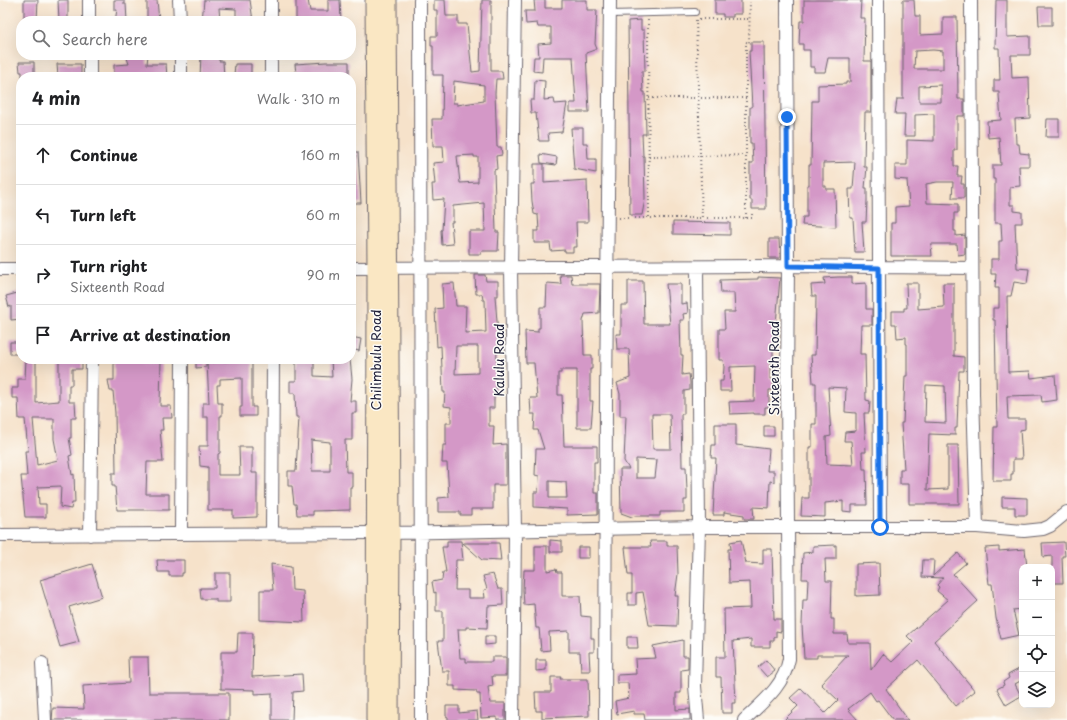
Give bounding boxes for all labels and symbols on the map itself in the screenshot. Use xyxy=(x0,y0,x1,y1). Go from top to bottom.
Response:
route end xyxy=(778,108,796,126)
street label: Chilimbulu Road xyxy=(366,310,385,411)
street label: Sixteenth Road xyxy=(764,321,783,415)
street label: Kalulu Road xyxy=(489,323,508,397)
route start xyxy=(871,518,889,536)

